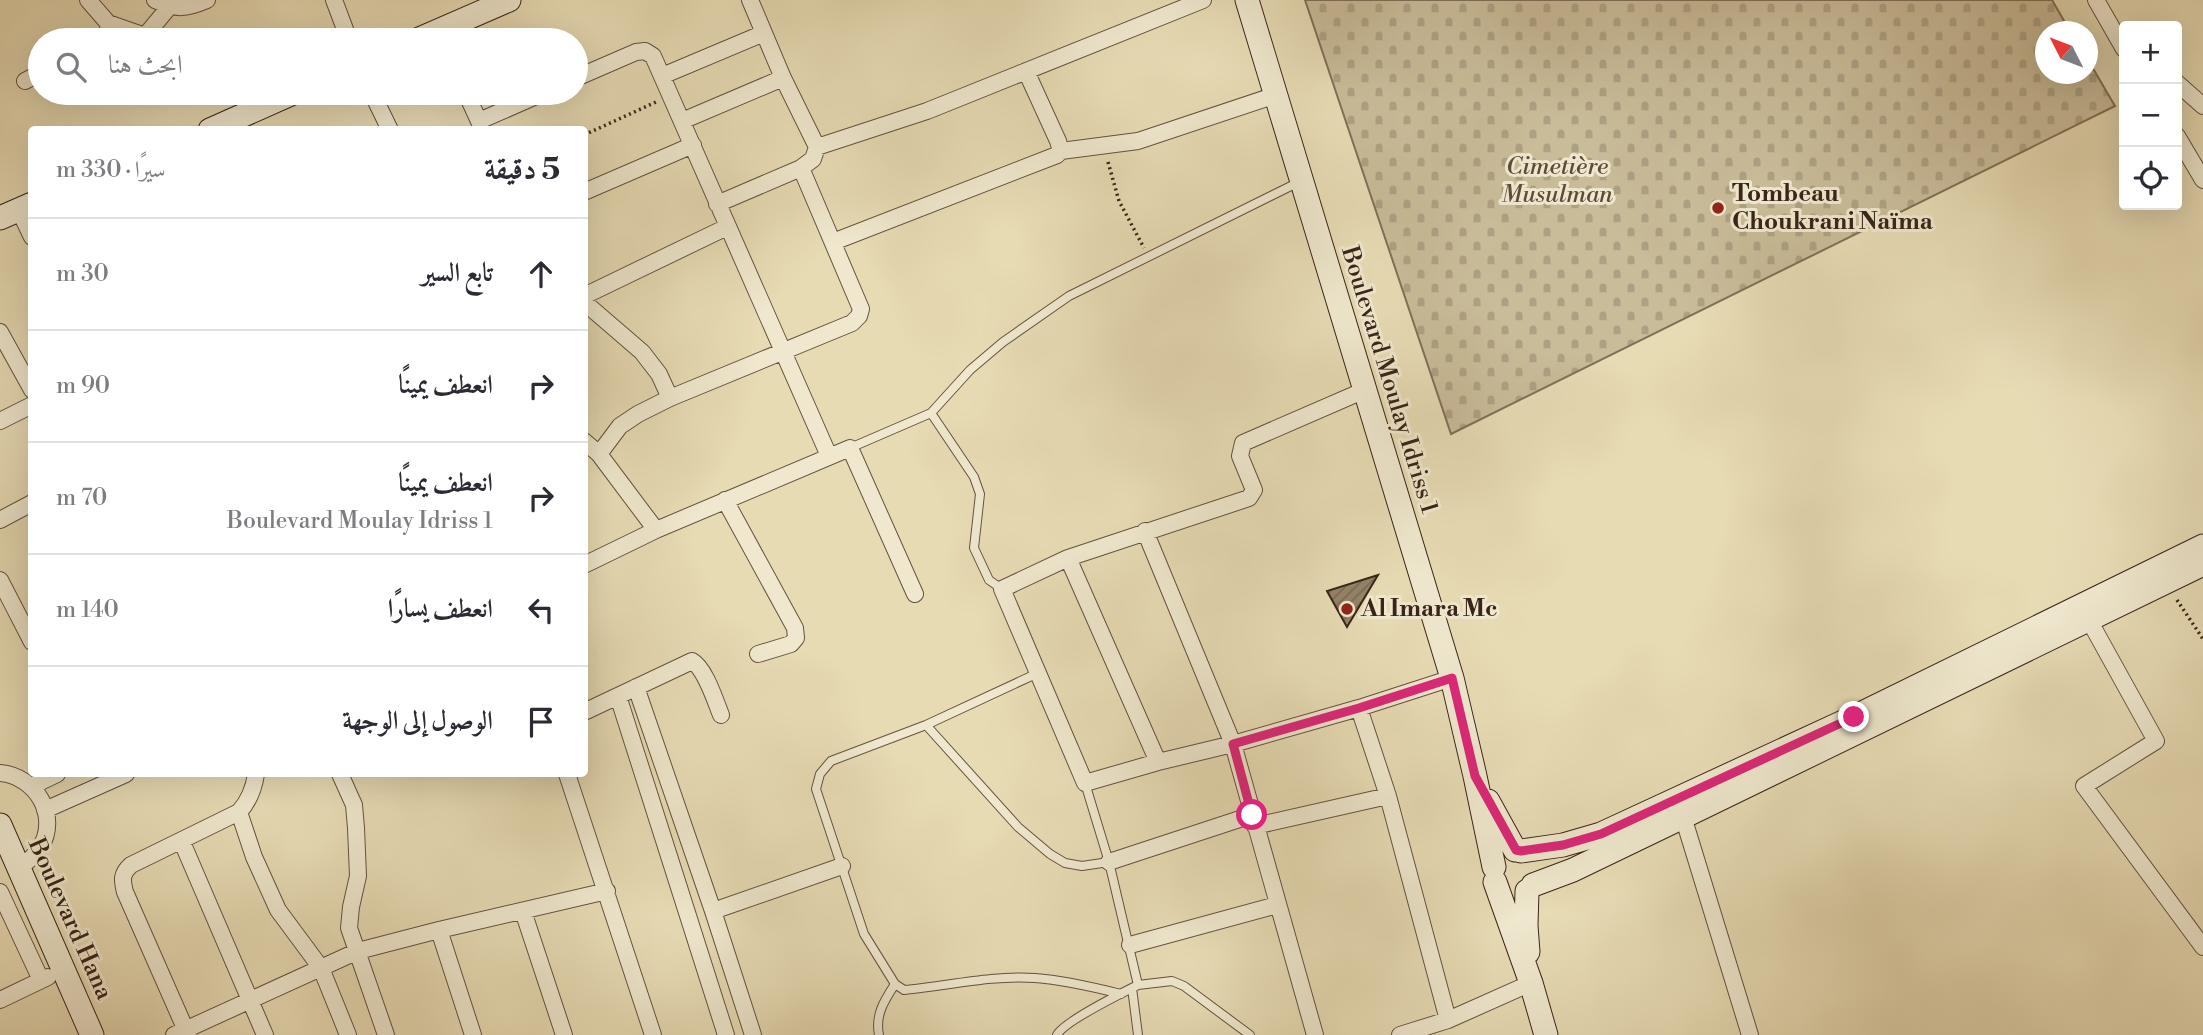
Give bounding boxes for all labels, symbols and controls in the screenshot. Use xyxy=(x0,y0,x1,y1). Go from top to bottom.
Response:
north arrow xyxy=(2035,21,2098,84)
map controls xyxy=(2119,21,2182,210)
button: + xyxy=(2119,21,2182,84)
search box xyxy=(28,28,588,105)
icon: search xyxy=(52,48,90,86)
text: ابحث هنا xyxy=(108,49,183,81)
button: − xyxy=(2119,84,2182,147)
button: locate xyxy=(2119,147,2182,210)
text: 5 دقيقة xyxy=(484,151,560,189)
park label: Cimetière Musulman xyxy=(1501,152,1613,210)
text: سيرًا · 330 m xyxy=(56,156,166,184)
place label: Tombeau Choukrani Naïma xyxy=(1732,179,1934,237)
marker: Tombeau Choukrani Naïma xyxy=(1710,200,1726,216)
street label: Boulevard Moulay Idriss 1 xyxy=(1334,242,1444,518)
icon: ahead xyxy=(522,255,560,293)
text: تابع السير xyxy=(421,257,493,289)
text: 30 m xyxy=(56,260,109,288)
icon: right xyxy=(522,367,560,405)
text: انعطف يمينًا xyxy=(398,369,493,401)
text: 90 m xyxy=(56,372,110,400)
text: انعطف يمينًا xyxy=(398,467,493,499)
icon: right xyxy=(522,479,560,517)
text: 70 m xyxy=(56,484,107,512)
text: Boulevard Moulay Idriss 1 xyxy=(227,507,493,535)
icon: left xyxy=(522,591,560,629)
text: انعطف يسارًا xyxy=(388,593,493,625)
place label: Al Imara Mc xyxy=(1360,594,1498,624)
text: 140 m xyxy=(56,596,119,624)
marker: Al Imara Mc xyxy=(1339,601,1355,617)
route end xyxy=(1838,701,1869,732)
icon: arrive xyxy=(522,703,560,741)
text: الوصول إلى الوجهة xyxy=(342,705,493,737)
route start xyxy=(1236,799,1267,830)
street label: Boulevard Hana xyxy=(21,833,119,1005)

